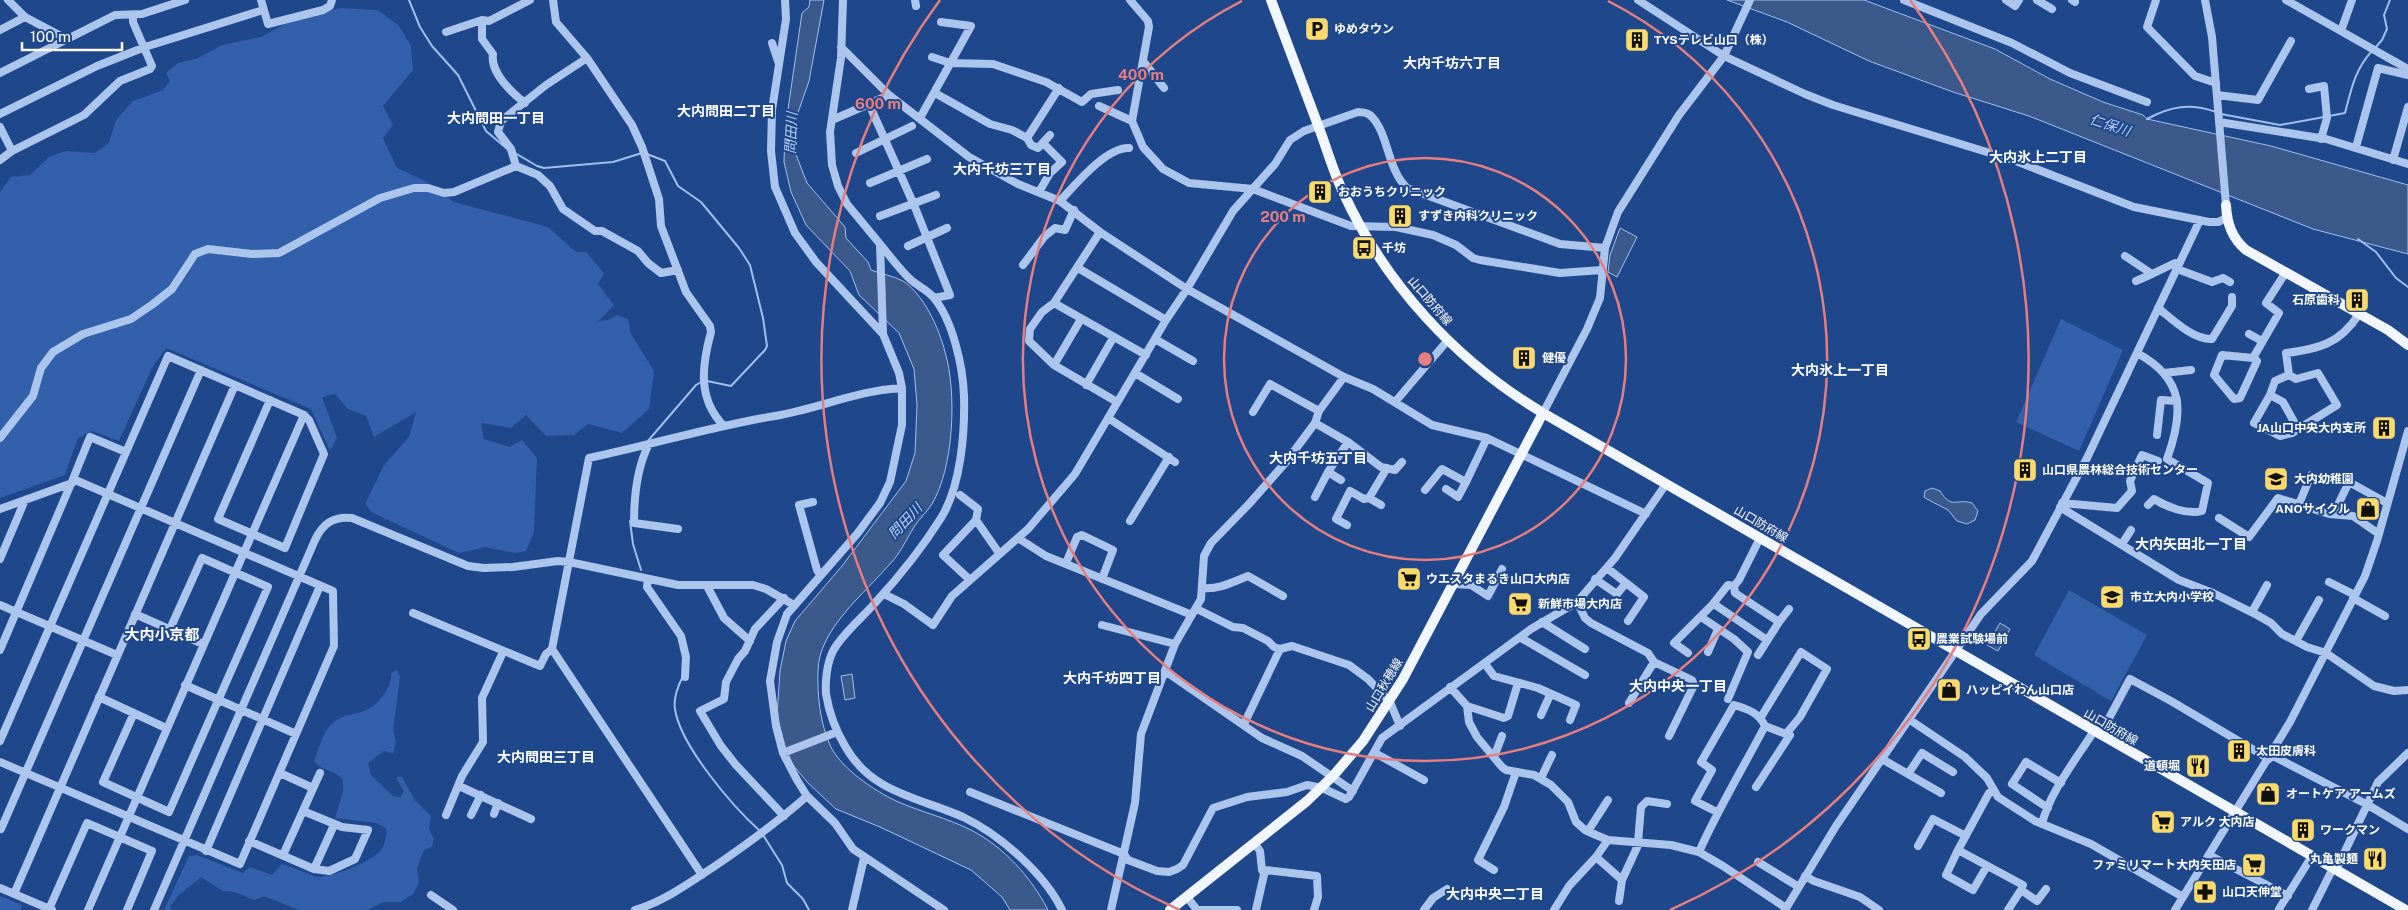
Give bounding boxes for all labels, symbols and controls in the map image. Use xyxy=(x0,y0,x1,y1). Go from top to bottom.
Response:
parking icon: ゆめタウン xyxy=(1304,16,1330,42)
scale bar xyxy=(22,20,122,52)
place label: ゆめタウン xyxy=(1334,22,1394,36)
building icon: TYSテレビ山口（株） xyxy=(1624,27,1650,53)
text: 100 m xyxy=(30,28,71,45)
place label: TYSテレビ山口（株） xyxy=(1654,33,1774,47)
district label: 大内千坊六丁目 xyxy=(1403,55,1501,71)
text: 400 m xyxy=(1118,66,1164,83)
text: 600 m xyxy=(855,95,901,112)
district label: 大内問田二丁目 xyxy=(677,103,775,119)
district label: 大内問田一丁目 xyxy=(447,110,545,126)
water label: 問田川 xyxy=(782,110,800,154)
water label: 仁保川 xyxy=(2088,111,2134,140)
district label: 大内氷上二丁目 xyxy=(1989,149,2087,165)
district label: 大内千坊三丁目 xyxy=(953,161,1051,177)
building icon: おおうちクリニック xyxy=(1307,179,1333,205)
place label: おおうちクリニック xyxy=(1338,185,1446,199)
building icon: すずき内科クリニック xyxy=(1387,203,1413,229)
text: 200 m xyxy=(1260,208,1306,225)
place label: すずき内科クリニック xyxy=(1418,209,1538,223)
bus stop icon: 千坊 xyxy=(1351,235,1377,261)
place label: 千坊 xyxy=(1382,241,1406,255)
street label: 山口防府線 xyxy=(1405,274,1455,328)
building icon: 石原歯科 xyxy=(2344,287,2370,313)
place label: 石原歯科 xyxy=(2292,293,2340,307)
building icon: 健優 xyxy=(1511,345,1537,371)
centre of rings xyxy=(1416,350,1434,368)
place label: 健優 xyxy=(1542,351,1566,365)
district label: 大内氷上一丁目 xyxy=(1791,362,1889,378)
building icon: JA山口中央大内支所 xyxy=(2371,415,2397,441)
place label: JA山口中央大内支所 xyxy=(2257,421,2366,435)
district label: 大内千坊五丁目 xyxy=(1269,450,1367,466)
building icon: 山口県農林総合技術センター xyxy=(2012,457,2038,483)
place label: 山口県農林総合技術センター xyxy=(2042,463,2198,477)
school or university icon: 大内幼稚園 xyxy=(2263,466,2289,492)
place label: 大内幼稚園 xyxy=(2294,472,2354,486)
shop icon: ANOサイクル xyxy=(2355,496,2381,522)
water label: 問田川 xyxy=(885,499,927,542)
place label: ANOサイクル xyxy=(2275,502,2350,516)
street label: 山口防府線 xyxy=(1732,503,1790,545)
district label: 大内矢田北一丁目 xyxy=(2135,536,2247,552)
supermarket icon: ウエスタまるき山口大内店 xyxy=(1396,566,1422,592)
place label: ウエスタまるき山口大内店 xyxy=(1426,572,1570,586)
school or university icon: 市立大内小学校 xyxy=(2099,584,2125,610)
place label: 市立大内小学校 xyxy=(2130,590,2214,604)
supermarket icon: 新鮮市場大内店 xyxy=(1507,591,1533,617)
place label: 新鮮市場大内店 xyxy=(1538,597,1622,611)
district label: 大内小京都 xyxy=(124,626,200,643)
bus stop icon: 農業試験場前 xyxy=(1906,626,1932,652)
place label: 農業試験場前 xyxy=(1936,632,2008,646)
street label: 山口秋穂線 xyxy=(1363,656,1405,714)
district label: 大内千坊四丁目 xyxy=(1063,670,1161,686)
shop icon: ハッピイわん山口店 xyxy=(1936,677,1962,703)
district label: 大内中央一丁目 xyxy=(1629,678,1727,694)
place label: ハッピイわん山口店 xyxy=(1966,683,2074,697)
street label: 山口防府線 xyxy=(2082,706,2140,748)
building icon: 太田皮膚科 xyxy=(2226,738,2252,764)
place label: 太田皮膚科 xyxy=(2256,744,2316,758)
district label: 大内問田三丁目 xyxy=(497,749,595,765)
restaurant icon: 道頓堀 xyxy=(2185,753,2211,779)
place label: 道頓堀 xyxy=(2144,759,2180,773)
shop icon: オートケア アームズ xyxy=(2255,781,2281,807)
place label: オートケア アームズ xyxy=(2286,787,2396,801)
supermarket icon: アルク 大内店 xyxy=(2150,809,2176,835)
place label: アルク 大内店 xyxy=(2180,815,2255,829)
building icon: ワークマン xyxy=(2290,817,2316,843)
place label: ワークマン xyxy=(2320,823,2380,837)
restaurant icon: 丸亀製麺 xyxy=(2362,846,2388,872)
supermarket icon: ファミリマート大内矢田店 xyxy=(2241,852,2267,878)
place label: 丸亀製麺 xyxy=(2310,852,2358,866)
place label: ファミリマート大内矢田店 xyxy=(2092,858,2236,872)
pharmacy icon: 山口天伸堂 xyxy=(2192,879,2218,905)
place label: 山口天伸堂 xyxy=(2222,885,2282,899)
district label: 大内中央二丁目 xyxy=(1446,886,1544,902)

